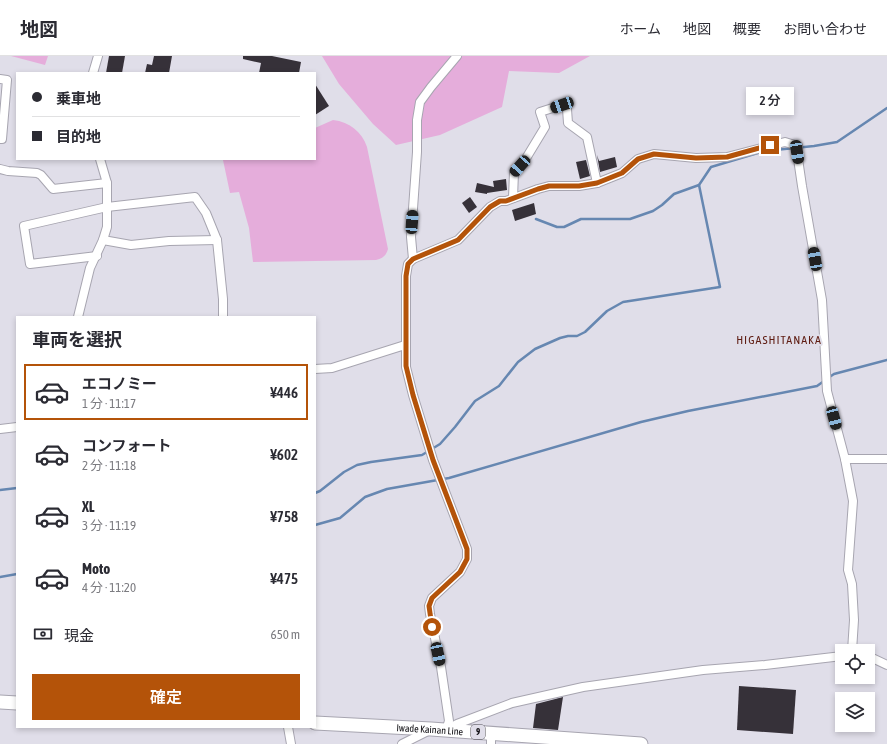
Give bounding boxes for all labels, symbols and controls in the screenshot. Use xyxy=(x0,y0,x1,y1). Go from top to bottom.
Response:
text: 地図 xyxy=(20,18,58,40)
text: ホーム xyxy=(619,21,661,37)
text: 地図 xyxy=(683,21,711,37)
text: 概要 xyxy=(733,21,761,37)
text: お問い合わせ xyxy=(783,21,867,37)
callout: 2 分 xyxy=(746,87,794,115)
text: 乗車地 xyxy=(56,90,101,107)
text: 2 分 xyxy=(760,93,780,108)
car xyxy=(549,95,575,115)
text: 目的地 xyxy=(56,128,101,145)
route end xyxy=(761,136,779,154)
car xyxy=(789,139,805,165)
car xyxy=(508,153,532,179)
car xyxy=(405,210,419,234)
car xyxy=(807,246,823,272)
text: 車両を選択 xyxy=(32,329,122,350)
district label: HIGASHITANAKA xyxy=(736,333,822,347)
icon: car xyxy=(34,374,70,410)
text: エコノミー xyxy=(82,375,157,392)
text: ¥446 xyxy=(270,384,298,401)
text: 1 分 · 11:17 xyxy=(82,396,136,411)
car xyxy=(825,405,843,431)
icon: car xyxy=(34,436,70,472)
text: コンフォート xyxy=(82,437,172,454)
text: ¥602 xyxy=(270,446,298,463)
text: 2 分 · 11:18 xyxy=(82,458,136,473)
icon: car xyxy=(34,498,70,534)
text: XL xyxy=(82,498,95,515)
text: ¥758 xyxy=(270,508,298,525)
text: 3 分 · 11:19 xyxy=(82,518,136,533)
icon: car xyxy=(34,560,70,596)
text: Moto xyxy=(82,560,110,577)
text: ¥475 xyxy=(270,570,298,587)
text: 4 分 · 11:20 xyxy=(82,580,136,595)
route start xyxy=(423,618,441,636)
icon: cash xyxy=(32,623,54,645)
text: 現金 xyxy=(64,627,94,644)
text: 650 m xyxy=(271,627,300,642)
car xyxy=(430,641,446,667)
map controls xyxy=(835,644,875,732)
button: locate xyxy=(835,644,875,684)
button: 確定 xyxy=(32,674,300,720)
button: layers xyxy=(835,692,875,732)
street label: Iwade Kainan Line xyxy=(396,722,464,737)
road number: 9 xyxy=(471,725,485,739)

